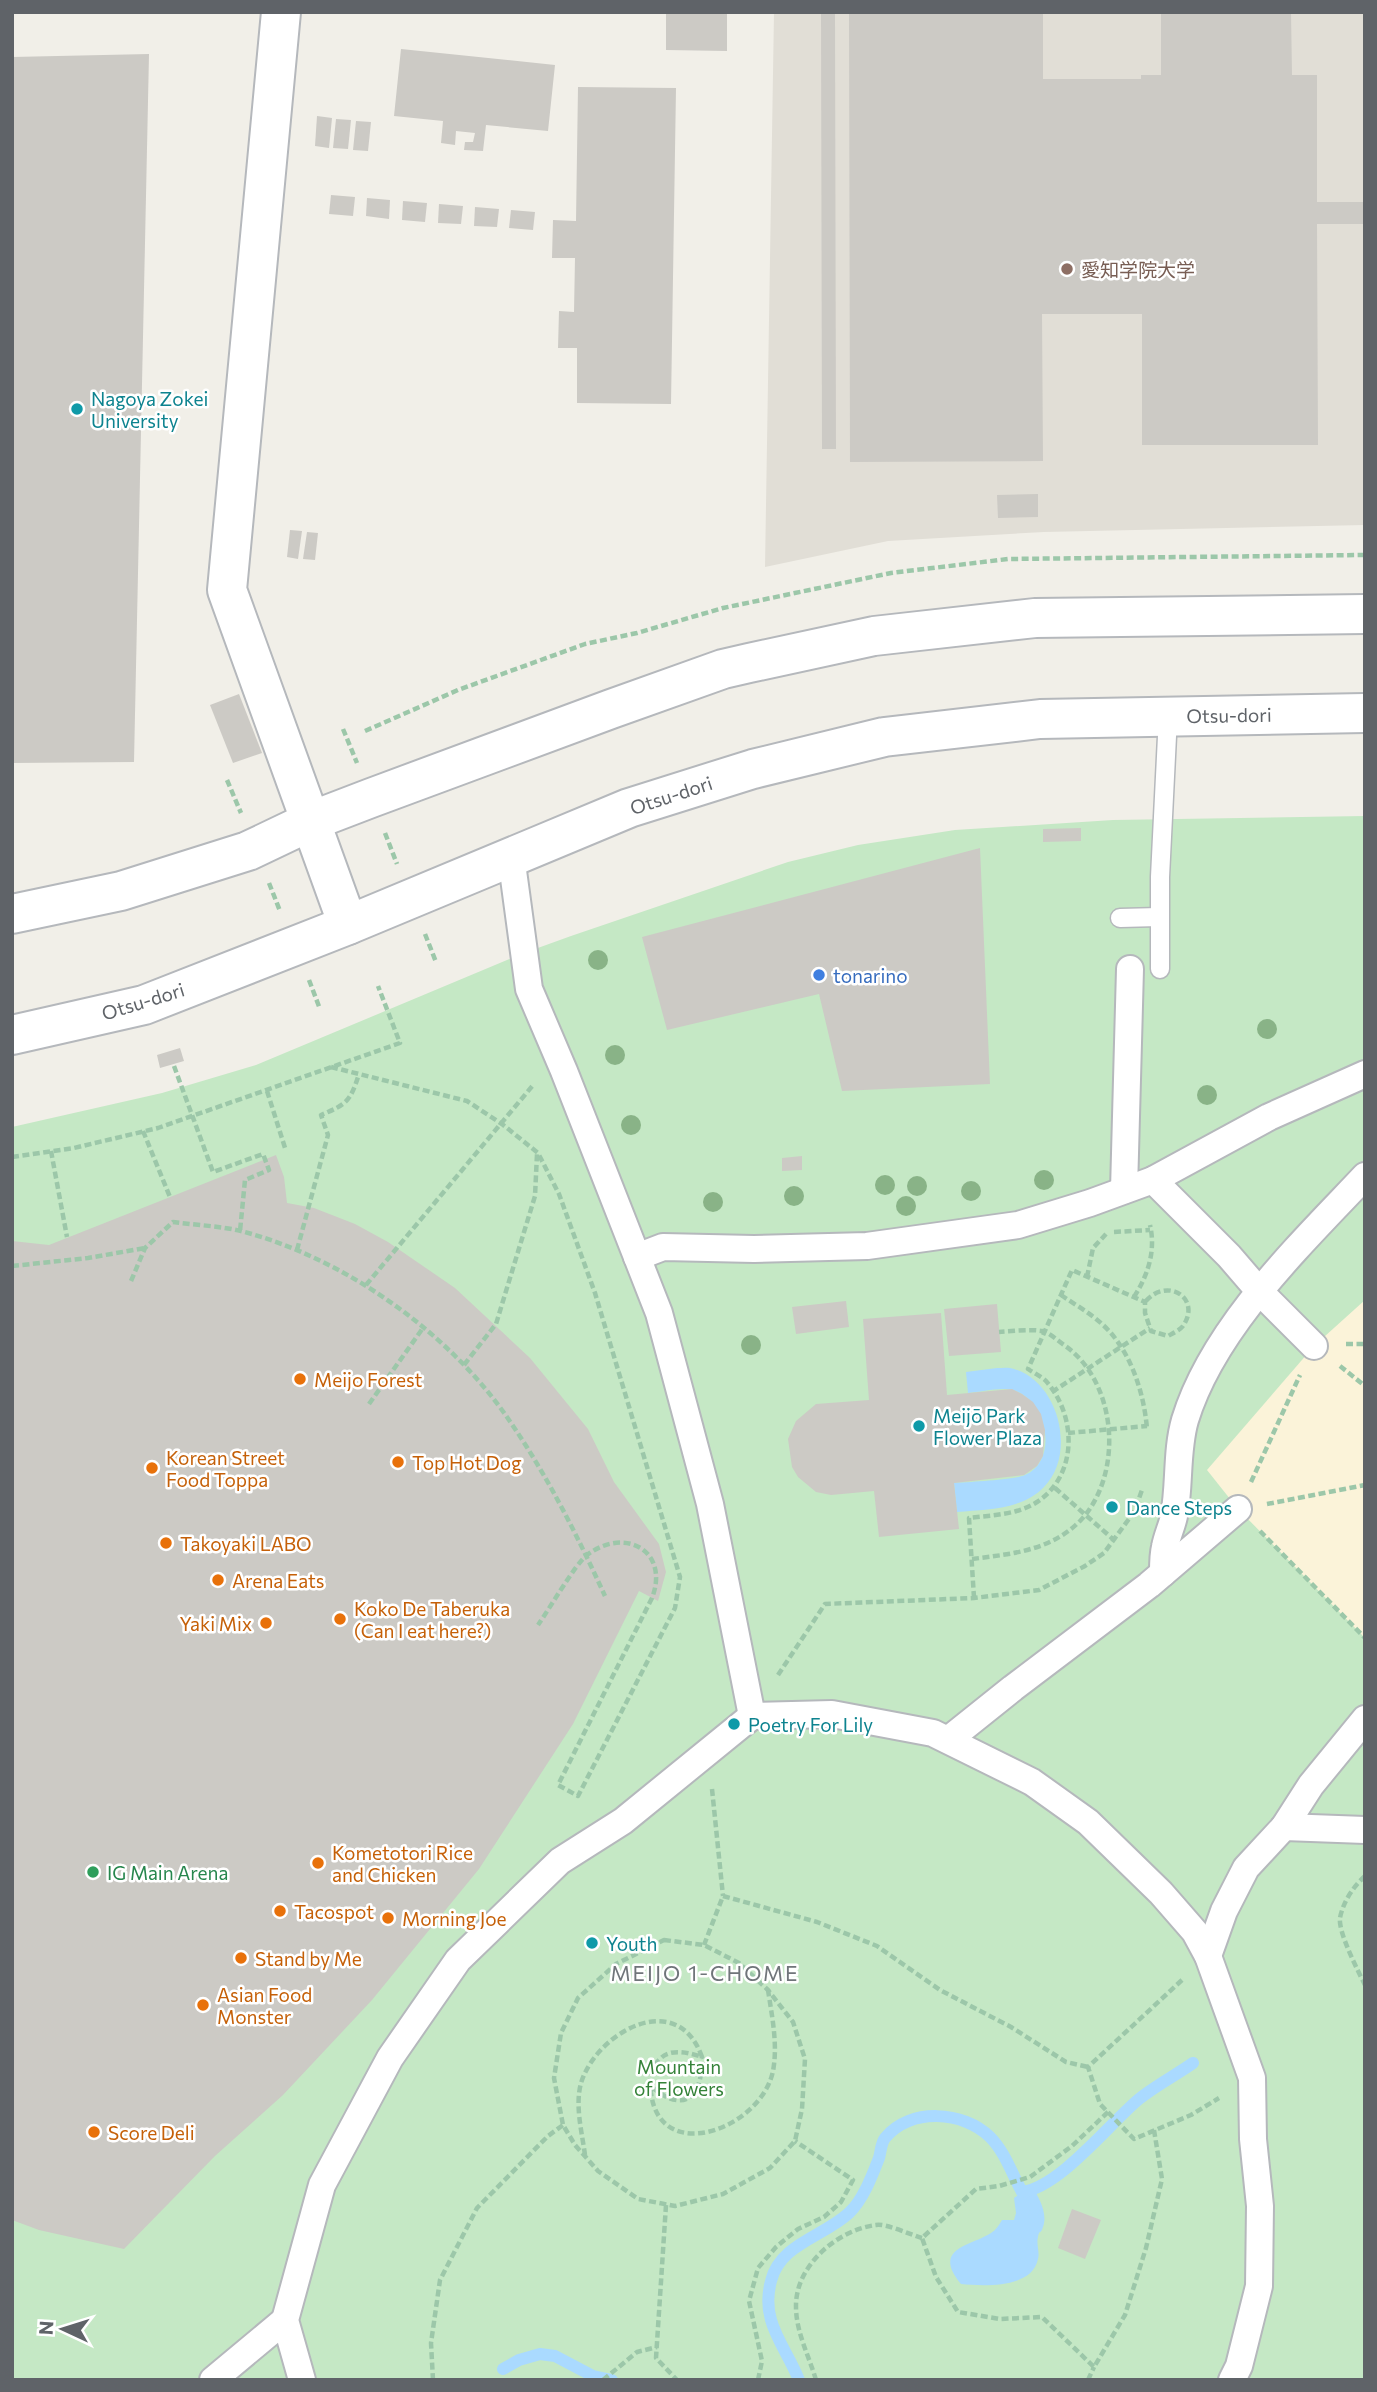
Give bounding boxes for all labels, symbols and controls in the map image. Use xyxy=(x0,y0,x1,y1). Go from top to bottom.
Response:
place label: 愛知学院大学 xyxy=(1081,258,1195,281)
marker: 愛知学院大学 xyxy=(1059,261,1075,277)
place label: Nagoya Zokei University xyxy=(91,387,209,432)
marker: Nagoya Zokei University xyxy=(69,401,85,417)
street label: Otsu-dori xyxy=(1186,703,1272,727)
street label: Otsu-dori xyxy=(627,771,715,819)
place label: tonarino xyxy=(833,964,908,987)
marker: tonarino xyxy=(811,967,827,983)
street label: Otsu-dori xyxy=(99,978,187,1024)
place label: Meijo Forest xyxy=(314,1368,423,1391)
marker: Meijo Forest xyxy=(292,1371,308,1387)
place label: Meijō Park Flower Plaza xyxy=(933,1404,1042,1449)
marker: Meijō Park Flower Plaza xyxy=(911,1418,927,1434)
place label: Korean Street Food Toppa xyxy=(166,1446,285,1491)
place label: Top Hot Dog xyxy=(412,1451,521,1474)
marker: Top Hot Dog xyxy=(390,1454,406,1470)
marker: Korean Street Food Toppa xyxy=(144,1460,160,1476)
place label: Dance Steps xyxy=(1126,1496,1232,1519)
marker: Dance Steps xyxy=(1104,1499,1120,1515)
place label: Takoyaki LABO xyxy=(180,1532,312,1555)
marker: Takoyaki LABO xyxy=(158,1535,174,1551)
place label: Arena Eats xyxy=(232,1569,325,1592)
marker: Arena Eats xyxy=(210,1572,226,1588)
place label: Koko De Taberuka (Can I eat here?) xyxy=(354,1597,510,1642)
marker: Koko De Taberuka (Can I eat here?) xyxy=(332,1611,348,1627)
place label: Yaki Mix xyxy=(180,1612,252,1635)
marker: Yaki Mix xyxy=(258,1615,274,1631)
place label: Poetry For Lily xyxy=(748,1713,873,1736)
marker: Poetry For Lily xyxy=(726,1716,742,1732)
place label: Kometotori Rice and Chicken xyxy=(332,1841,473,1886)
marker: Kometotori Rice and Chicken xyxy=(310,1855,326,1871)
place label: IG Main Arena xyxy=(107,1861,228,1884)
marker: IG Main Arena xyxy=(85,1864,101,1880)
place label: Tacospot xyxy=(294,1900,374,1923)
marker: Tacospot xyxy=(272,1903,288,1919)
place label: Morning Joe xyxy=(402,1907,507,1930)
marker: Morning Joe xyxy=(380,1910,396,1926)
place label: Youth xyxy=(606,1932,657,1955)
marker: Youth xyxy=(584,1935,600,1951)
place label: Stand by Me xyxy=(255,1947,362,1970)
marker: Stand by Me xyxy=(233,1950,249,1966)
district label: MEIJO 1-CHOME xyxy=(610,1960,800,1985)
place label: Asian Food Monster xyxy=(217,1983,312,2028)
marker: Asian Food Monster xyxy=(195,1997,211,2013)
park label: Mountain of Flowers xyxy=(634,2055,724,2100)
place label: Score Deli xyxy=(108,2121,195,2144)
marker: Score Deli xyxy=(86,2124,102,2140)
north arrow xyxy=(28,2294,98,2364)
text: N xyxy=(34,2320,58,2336)

